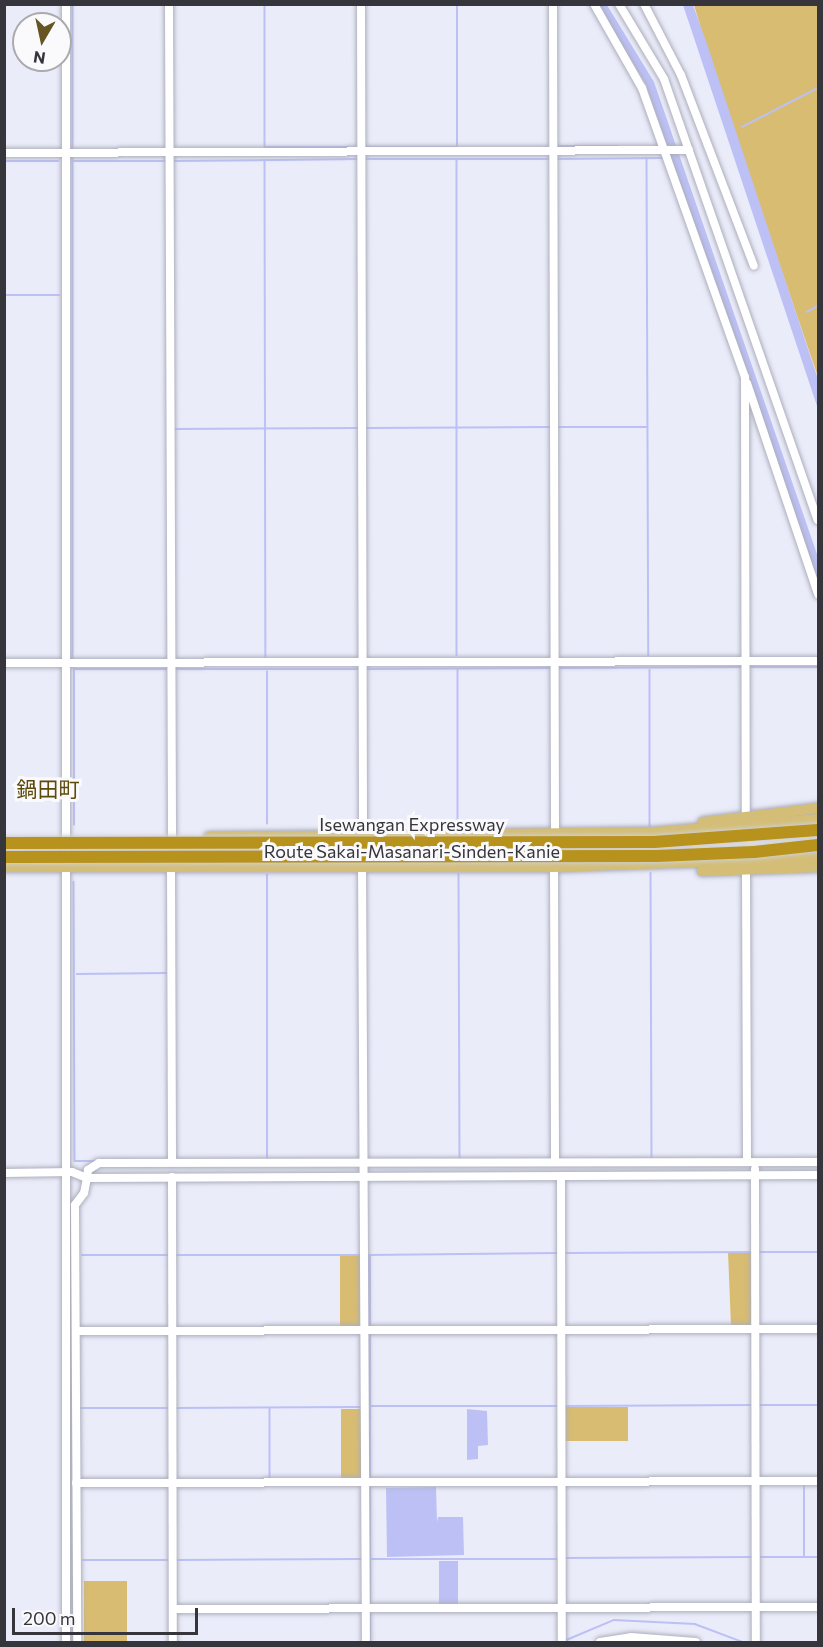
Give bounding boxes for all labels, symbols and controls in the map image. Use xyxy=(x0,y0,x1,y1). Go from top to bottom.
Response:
north arrow xyxy=(12,12,72,72)
text: N xyxy=(32,48,47,69)
district label: 鍋田町 xyxy=(17,776,79,802)
street label: Isewangan Expressway xyxy=(319,813,505,835)
street label: Route Sakai-Masanari-Sinden-Kanie xyxy=(264,840,560,862)
scale bar xyxy=(15,1596,201,1634)
text: 200 m xyxy=(23,1607,76,1629)

